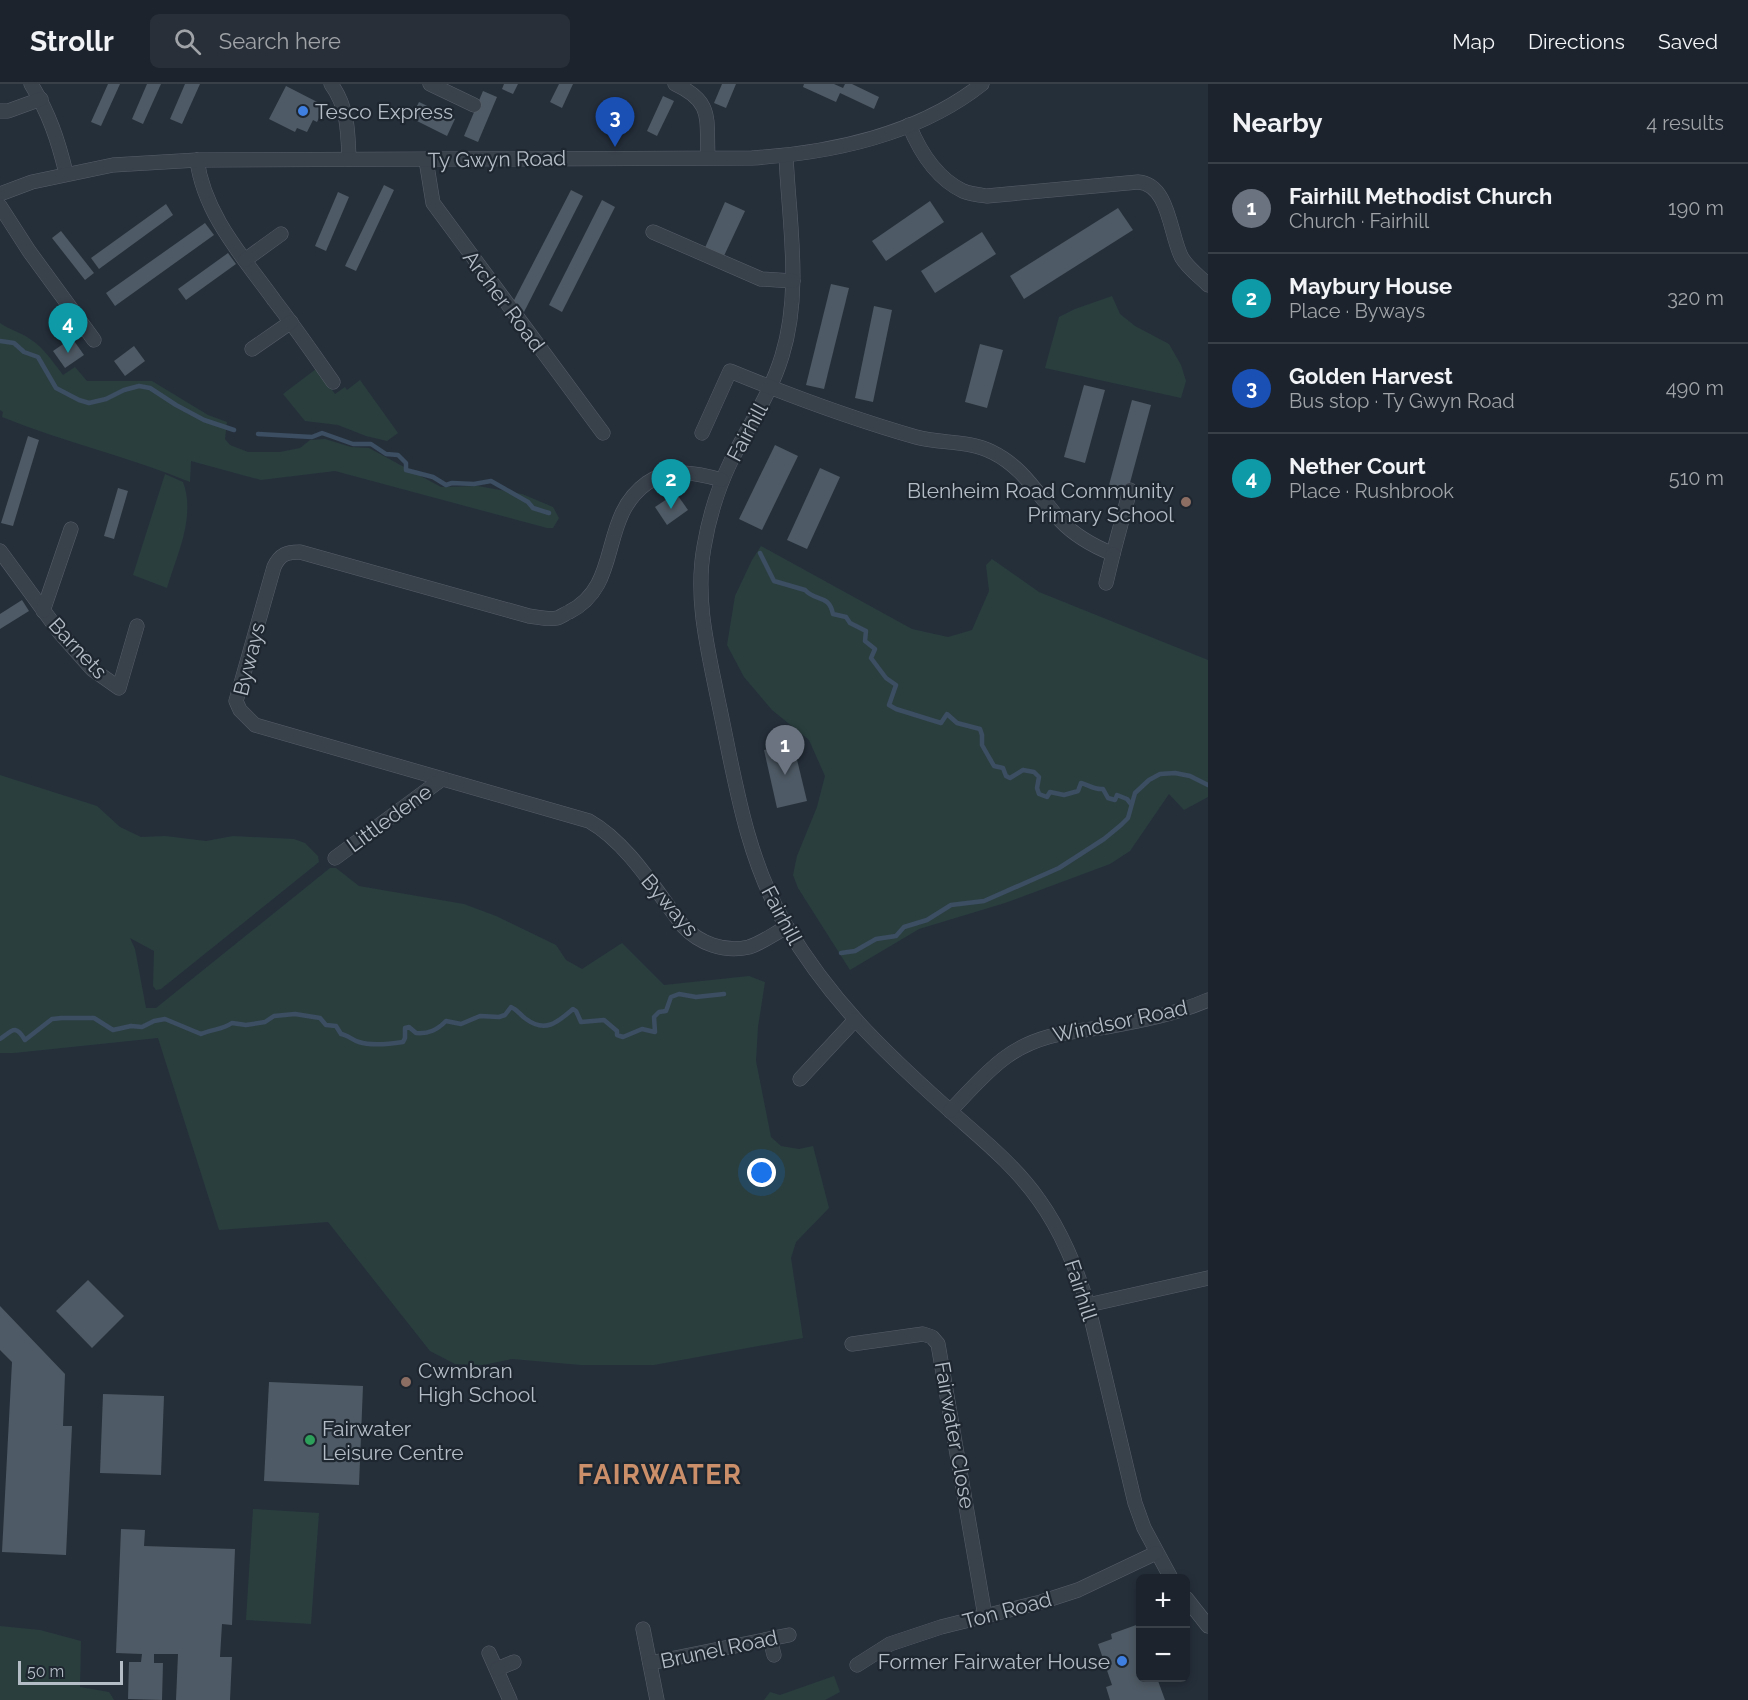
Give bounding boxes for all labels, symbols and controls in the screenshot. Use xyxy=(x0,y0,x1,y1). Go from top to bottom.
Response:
search box xyxy=(150,14,570,68)
text: Strollr xyxy=(30,25,114,58)
icon: search xyxy=(171,25,204,58)
text: Search here xyxy=(219,28,341,54)
text: Map xyxy=(1452,29,1495,54)
text: Directions xyxy=(1528,29,1625,54)
text: Saved xyxy=(1658,29,1718,54)
pin: 3 xyxy=(596,98,634,147)
place label: Tesco Express xyxy=(315,99,453,124)
marker: Tesco Express xyxy=(296,104,310,118)
text: Nearby xyxy=(1232,108,1322,138)
text: 4 results xyxy=(1646,111,1724,135)
street label: Ty Gwyn Road xyxy=(428,145,566,173)
text: Fairhill Methodist Church xyxy=(1289,183,1552,209)
text: 1 xyxy=(1247,196,1256,220)
text: 190 m xyxy=(1668,196,1724,220)
text: Church · Fairhill xyxy=(1289,209,1429,233)
street label: Archer Road xyxy=(458,246,550,356)
text: Maybury House xyxy=(1289,273,1452,299)
text: 2 xyxy=(1246,286,1257,310)
text: 320 m xyxy=(1667,286,1724,310)
text: Place · Byways xyxy=(1289,299,1425,323)
pin: 4 xyxy=(48,304,88,353)
text: Golden Harvest xyxy=(1289,363,1453,389)
text: 3 xyxy=(1246,376,1257,400)
text: 490 m xyxy=(1666,376,1724,400)
text: Bus stop · Ty Gwyn Road xyxy=(1289,389,1515,413)
street label: Fairhill xyxy=(721,398,773,466)
text: Nether Court xyxy=(1289,453,1426,479)
pin: 2 xyxy=(652,460,690,509)
text: 4 xyxy=(1246,466,1257,490)
text: 510 m xyxy=(1669,466,1724,490)
place label: Blenheim Road Community Primary School xyxy=(907,478,1174,527)
text: Place · Rushbrook xyxy=(1289,479,1454,503)
marker: Blenheim Road Community Primary School xyxy=(1179,495,1193,509)
street label: Barnets xyxy=(43,612,113,684)
street label: Byways xyxy=(228,620,270,698)
pin: 1 xyxy=(766,726,804,775)
street label: Littledene xyxy=(342,779,436,857)
street label: Byways xyxy=(636,869,704,941)
street label: Fairhill xyxy=(756,881,808,949)
street label: Windsor Road xyxy=(1050,995,1190,1047)
your location xyxy=(747,1158,776,1187)
street label: Fairhill xyxy=(1059,1256,1103,1324)
place label: Cwmbran High School xyxy=(418,1358,536,1407)
street label: Fairwater Close xyxy=(930,1359,980,1511)
marker: Cwmbran High School xyxy=(399,1375,413,1389)
place label: Fairwater Leisure Centre xyxy=(322,1416,464,1465)
marker: Fairwater Leisure Centre xyxy=(303,1433,317,1447)
district label: FAIRWATER xyxy=(578,1459,742,1490)
map controls xyxy=(1136,1574,1190,1682)
button: + xyxy=(1136,1574,1190,1628)
street label: Ton Road xyxy=(960,1586,1054,1634)
street label: Brunel Road xyxy=(658,1624,780,1674)
button: − xyxy=(1136,1628,1190,1682)
place label: Former Fairwater House xyxy=(878,1649,1110,1674)
marker: Former Fairwater House xyxy=(1115,1654,1129,1668)
scale bar xyxy=(18,1658,123,1686)
text: 50 m xyxy=(27,1662,64,1681)

